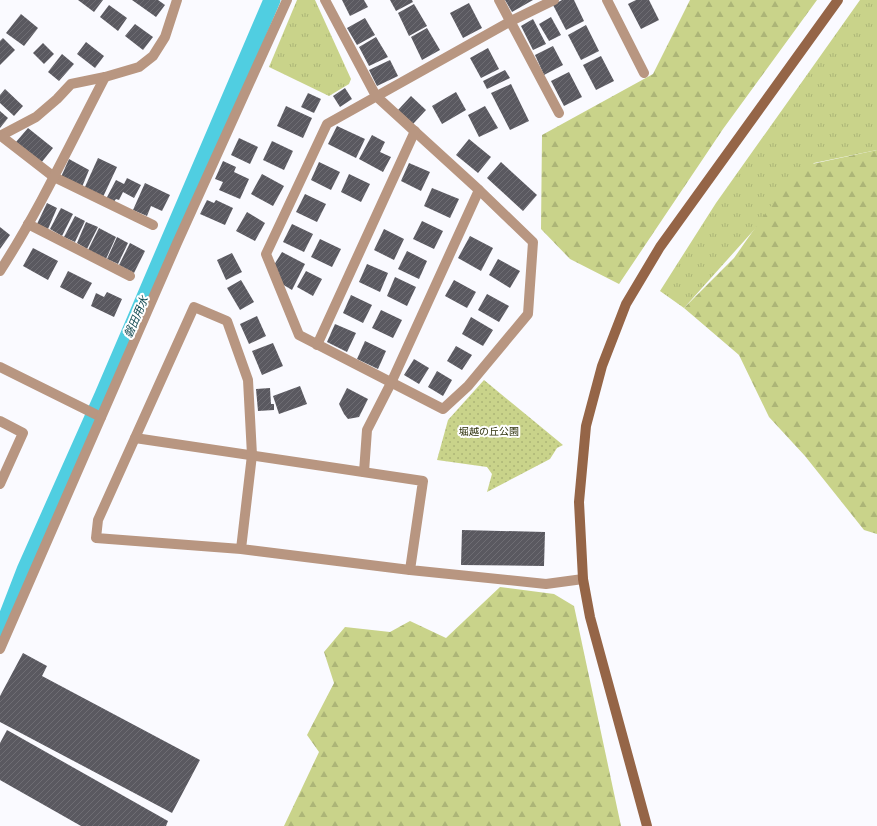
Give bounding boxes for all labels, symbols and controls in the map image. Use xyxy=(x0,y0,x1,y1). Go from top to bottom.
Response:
water label: 磐田用水 xyxy=(120,293,152,340)
park label: 堀越の丘公園 xyxy=(459,424,519,439)

